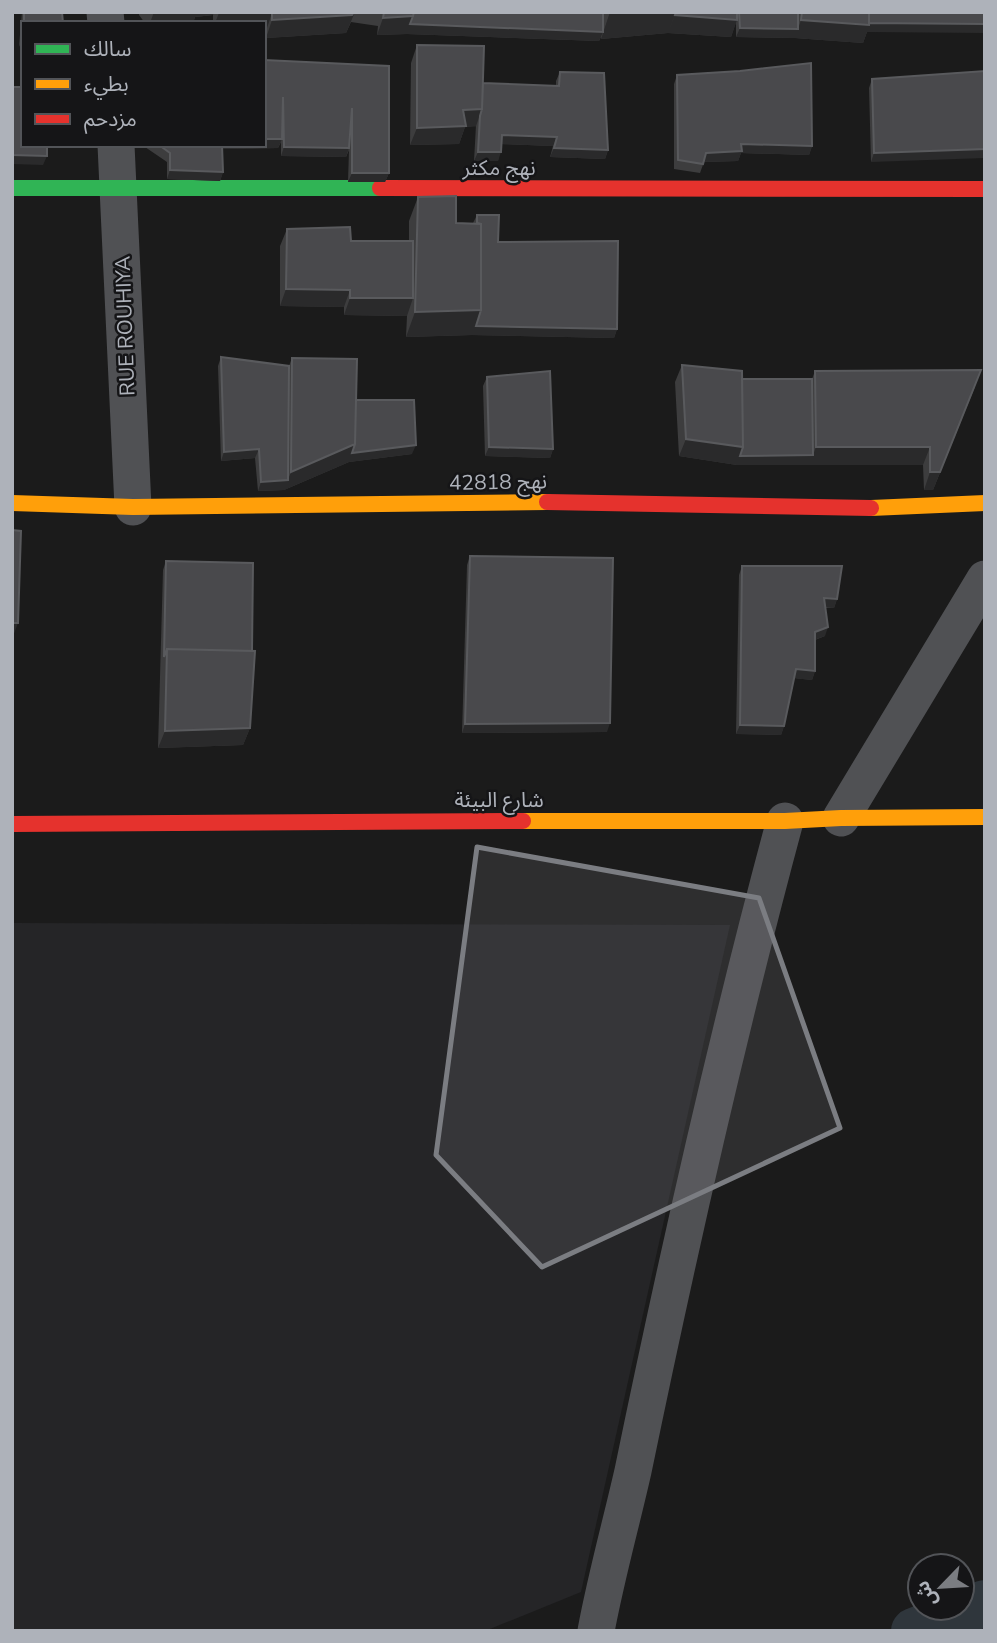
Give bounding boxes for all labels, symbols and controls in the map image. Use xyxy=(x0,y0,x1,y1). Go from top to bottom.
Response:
legend xyxy=(21,21,266,147)
text: سالك xyxy=(84,35,131,63)
text: بطيء xyxy=(84,70,129,100)
text: مزدحم xyxy=(84,105,137,134)
street label: نهج مكثر xyxy=(461,154,536,183)
street label: RUE ROUHIYA xyxy=(109,255,141,397)
street label: نهج 42818 xyxy=(449,467,547,498)
street label: شارع البيئة xyxy=(454,786,544,815)
north arrow xyxy=(906,1552,976,1622)
text: ش xyxy=(909,1576,944,1611)

